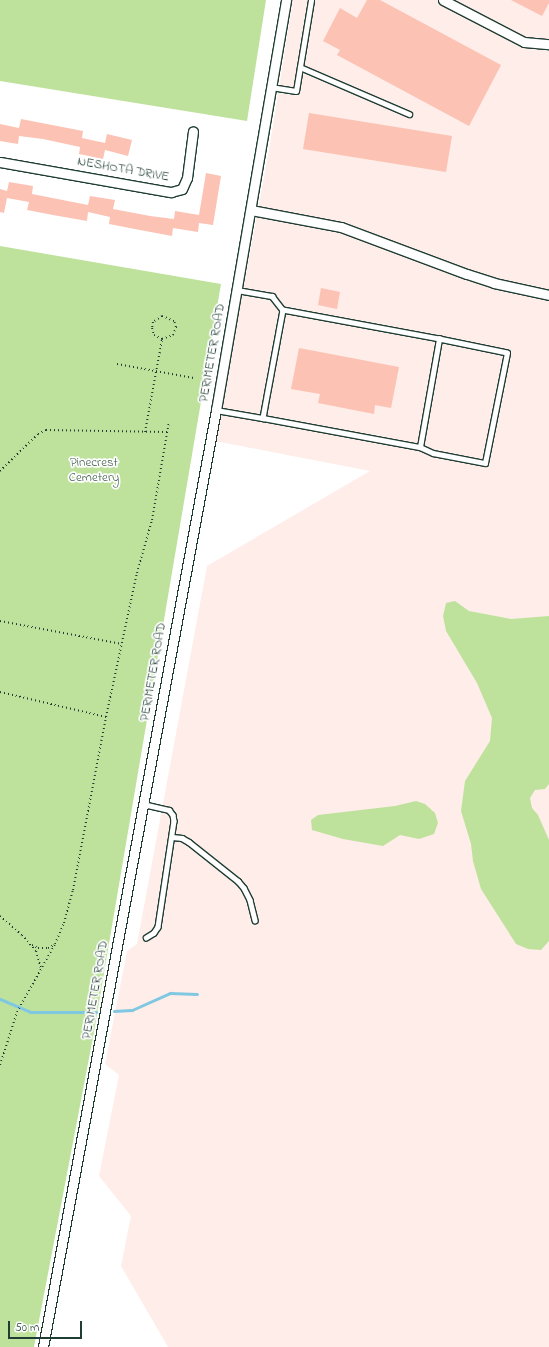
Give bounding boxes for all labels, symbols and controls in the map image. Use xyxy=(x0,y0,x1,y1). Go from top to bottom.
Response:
street label: NESHOTA DRIVE xyxy=(76,154,170,186)
street label: PERIMETER ROAD xyxy=(197,302,229,404)
park label: Pinecrest Cemetery xyxy=(69,456,119,487)
street label: PERIMETER ROAD xyxy=(138,621,170,723)
street label: PERIMETER ROAD xyxy=(80,939,112,1041)
scale bar xyxy=(10,1313,84,1339)
text: 50 m xyxy=(15,1319,39,1337)

